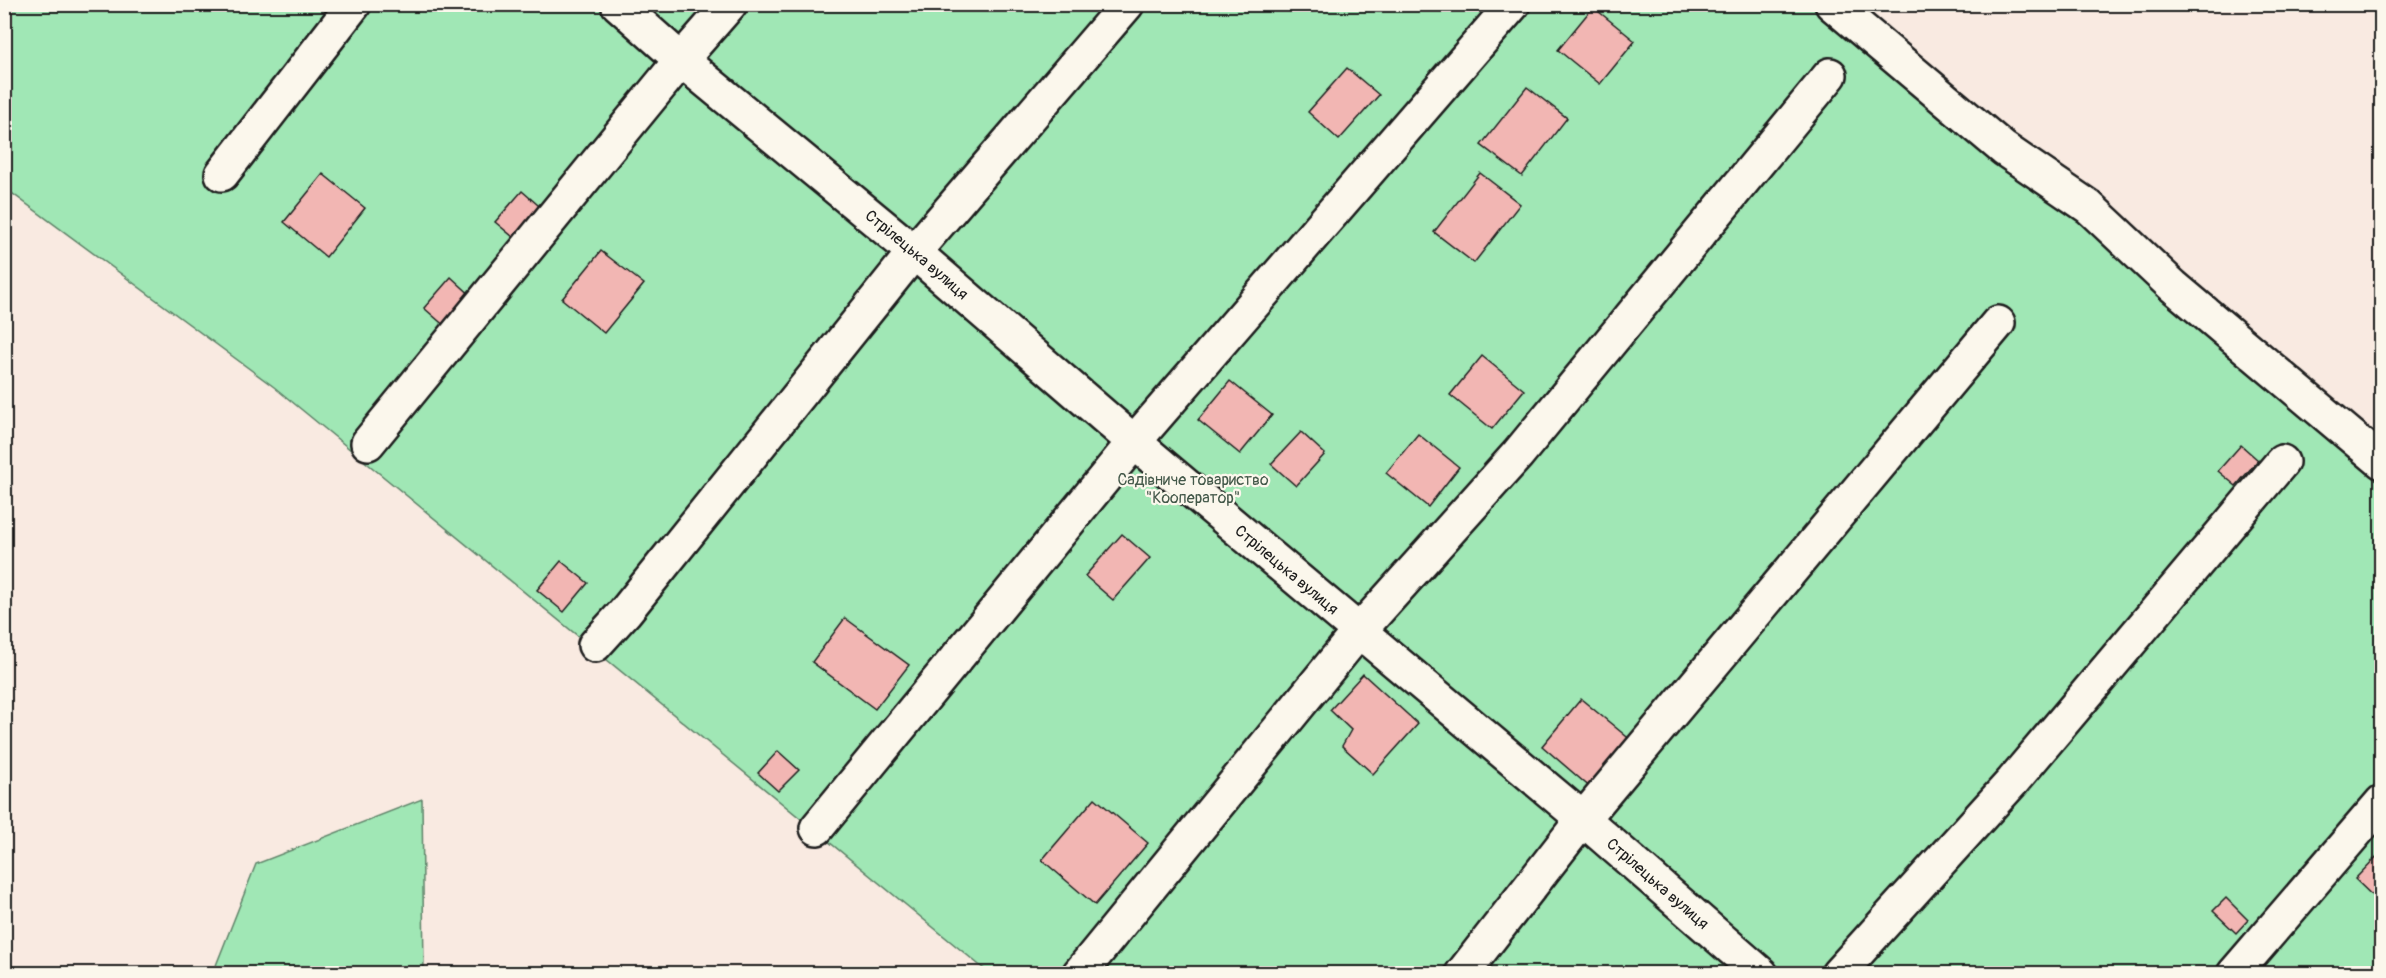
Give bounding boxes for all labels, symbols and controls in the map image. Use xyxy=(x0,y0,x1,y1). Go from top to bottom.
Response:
street label: Стрілецька вулиця xyxy=(861,206,972,304)
park label: Садівниче товариство "Кооператор" xyxy=(1117,470,1269,508)
street label: Стрілецька вулиця xyxy=(1231,521,1342,619)
street label: Стрілецька вулиця xyxy=(1602,834,1713,934)

